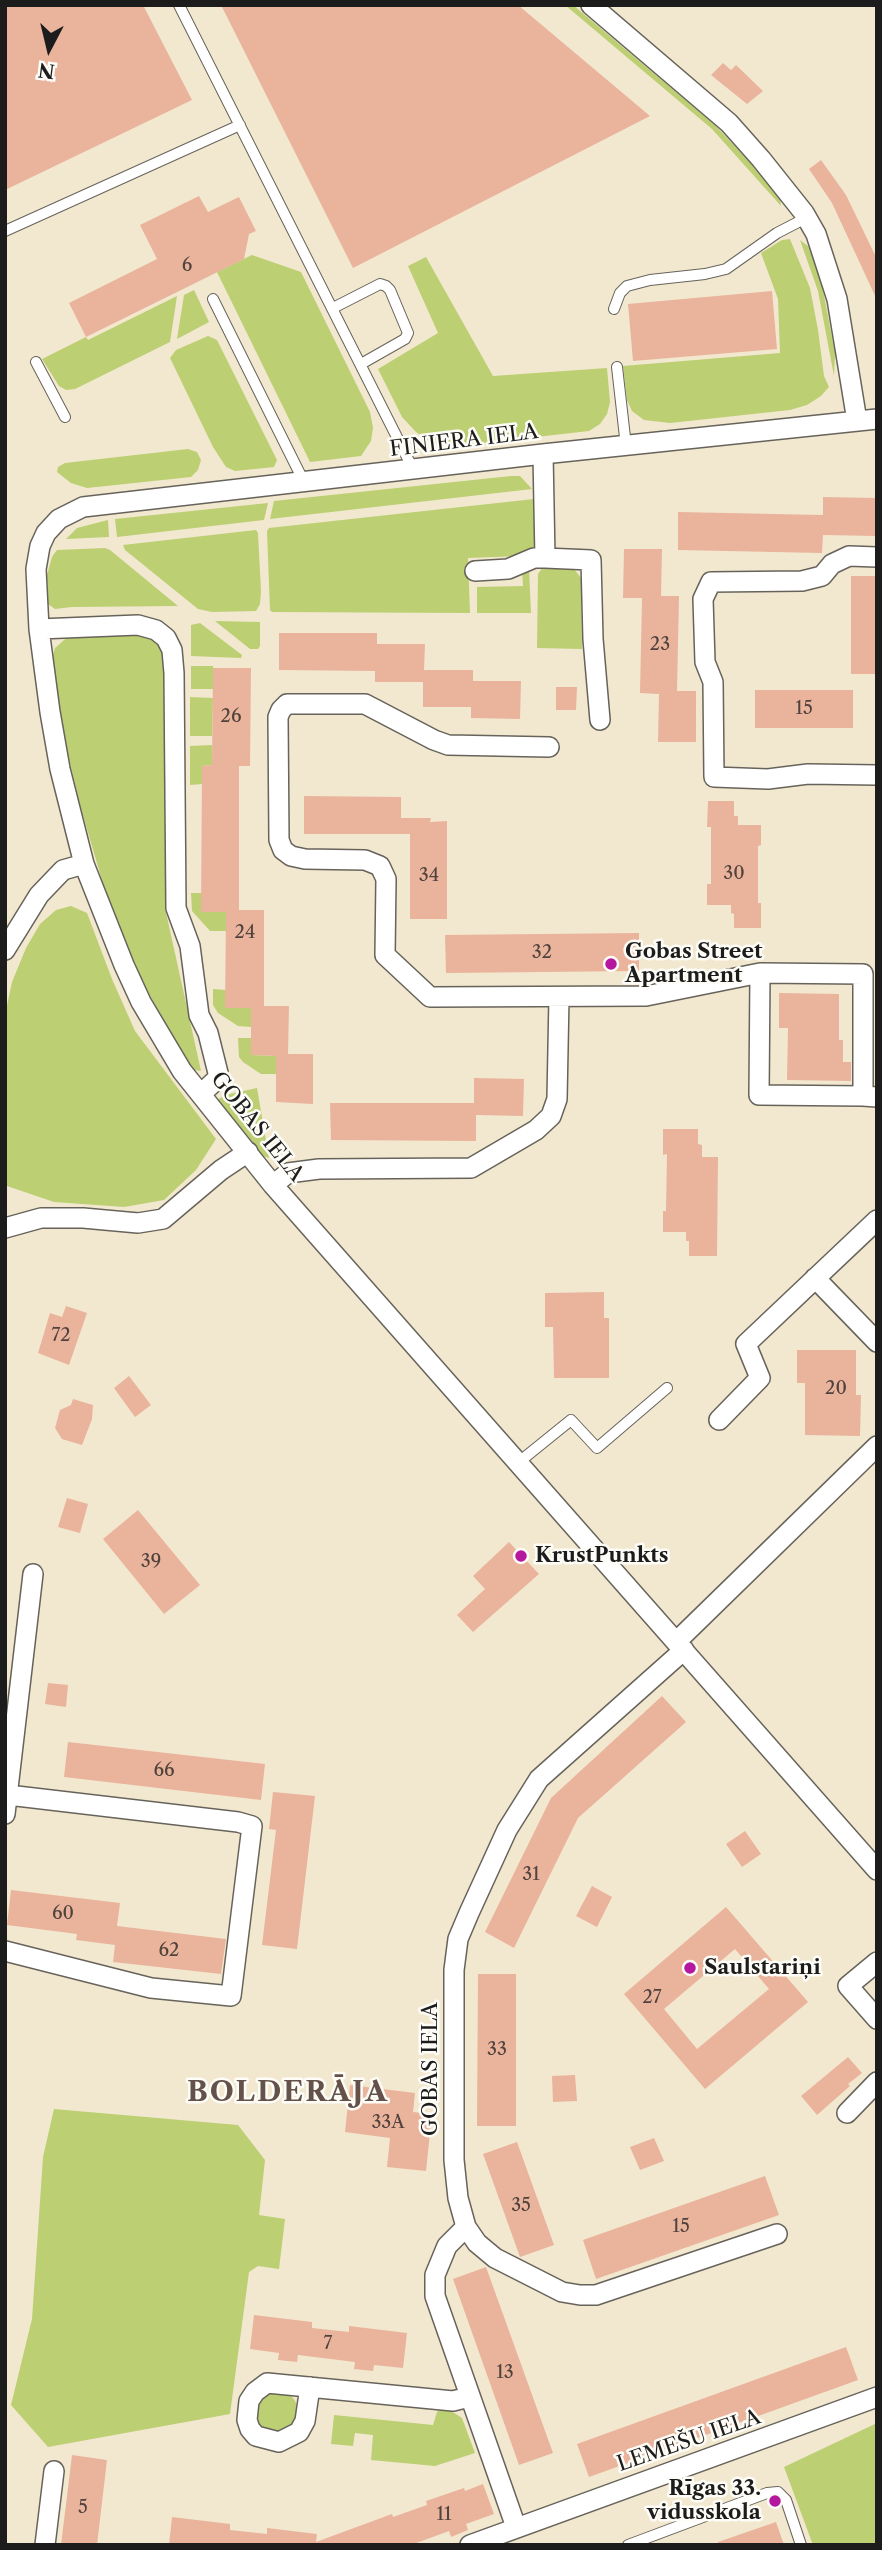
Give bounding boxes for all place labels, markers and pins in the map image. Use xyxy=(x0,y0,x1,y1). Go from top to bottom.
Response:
place label: Gobas Street Apartment xyxy=(625,939,762,989)
marker: Gobas Street Apartment xyxy=(603,956,619,972)
place label: KrustPunkts xyxy=(535,1543,669,1569)
marker: KrustPunkts xyxy=(513,1548,529,1564)
place label: Saulstariņi xyxy=(704,1955,821,1981)
marker: Saulstariņi xyxy=(682,1960,698,1976)
place label: Rīgas 33. vidusskola xyxy=(647,2476,761,2526)
marker: Rīgas 33. vidusskola xyxy=(767,2493,783,2509)

